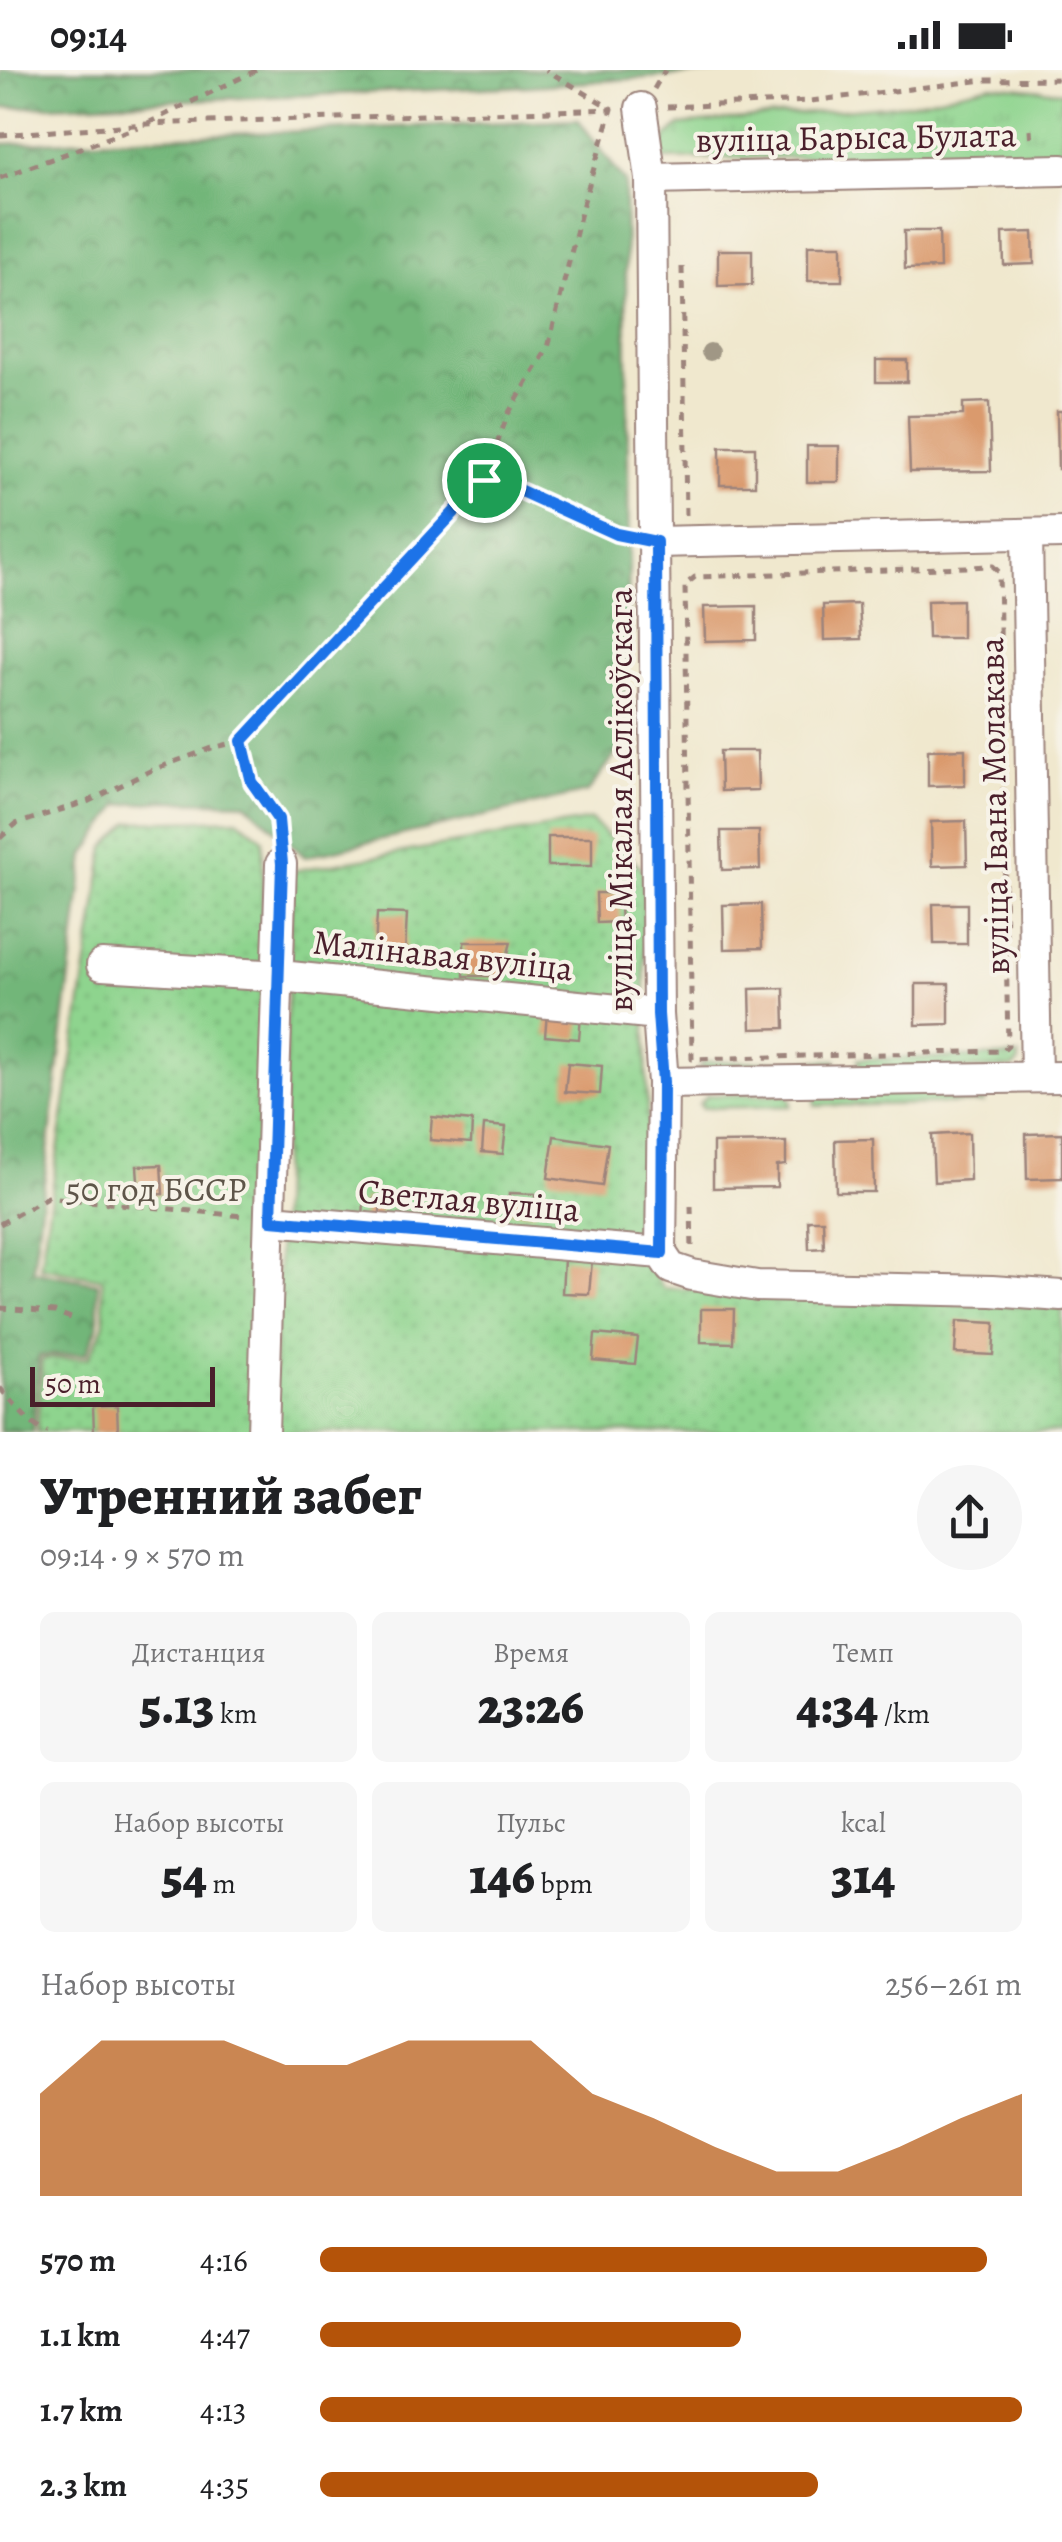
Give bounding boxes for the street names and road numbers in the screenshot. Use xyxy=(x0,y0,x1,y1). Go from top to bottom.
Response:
street label: вуліца Барыса Булата xyxy=(695,110,1017,164)
street label: вуліца Мікалая Аслікоўскага xyxy=(596,588,644,1012)
street label: вуліца Івана Молакава xyxy=(967,637,1021,975)
street label: Малінавая вуліца xyxy=(311,917,575,993)
street label: Светлая вуліца xyxy=(356,1166,582,1234)

